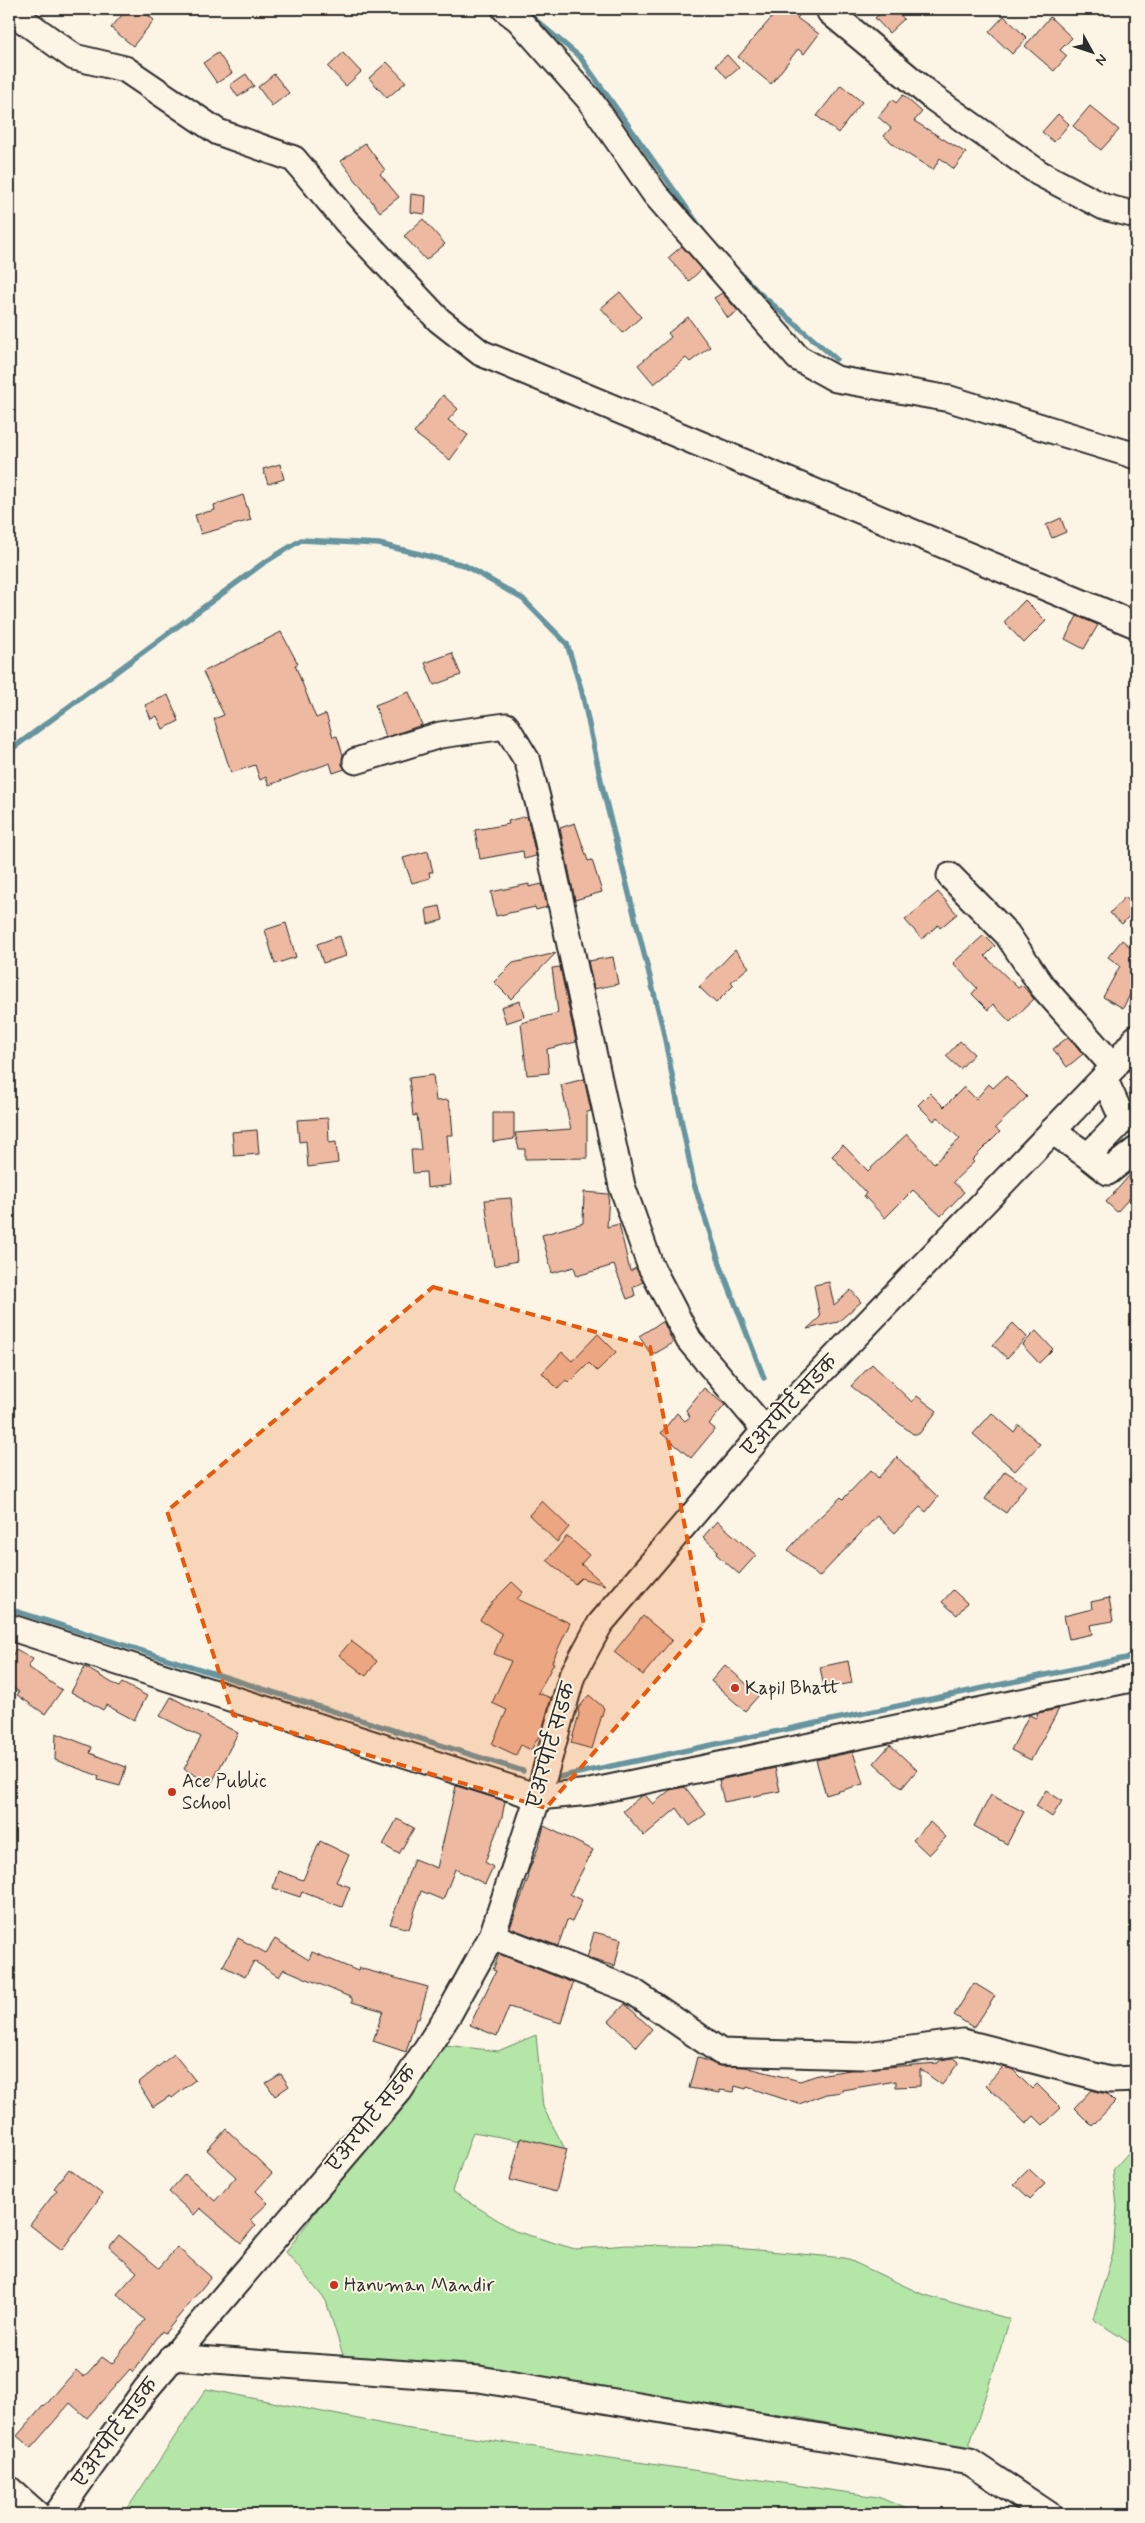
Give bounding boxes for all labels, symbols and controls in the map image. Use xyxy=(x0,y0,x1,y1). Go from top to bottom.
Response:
north arrow xyxy=(1068,28,1118,78)
text: N xyxy=(1091,50,1111,69)
street label: एअरपोर्ट सडक xyxy=(733,1346,844,1462)
place label: Kapil Bhatt xyxy=(745,1676,841,1701)
street label: एअरपोर्ट सडक xyxy=(518,1677,582,1811)
marker: Kapil Bhatt xyxy=(729,1682,741,1694)
place label: Ace Public School xyxy=(182,1769,267,1816)
marker: Ace Public School xyxy=(166,1786,178,1798)
street label: एअरपोर्ट सडक xyxy=(318,2057,423,2178)
place label: Hanuman Mandir xyxy=(344,2273,495,2298)
marker: Hanuman Mandir xyxy=(328,2279,340,2291)
street label: एअरपोर्ट सडक xyxy=(64,2370,165,2493)

